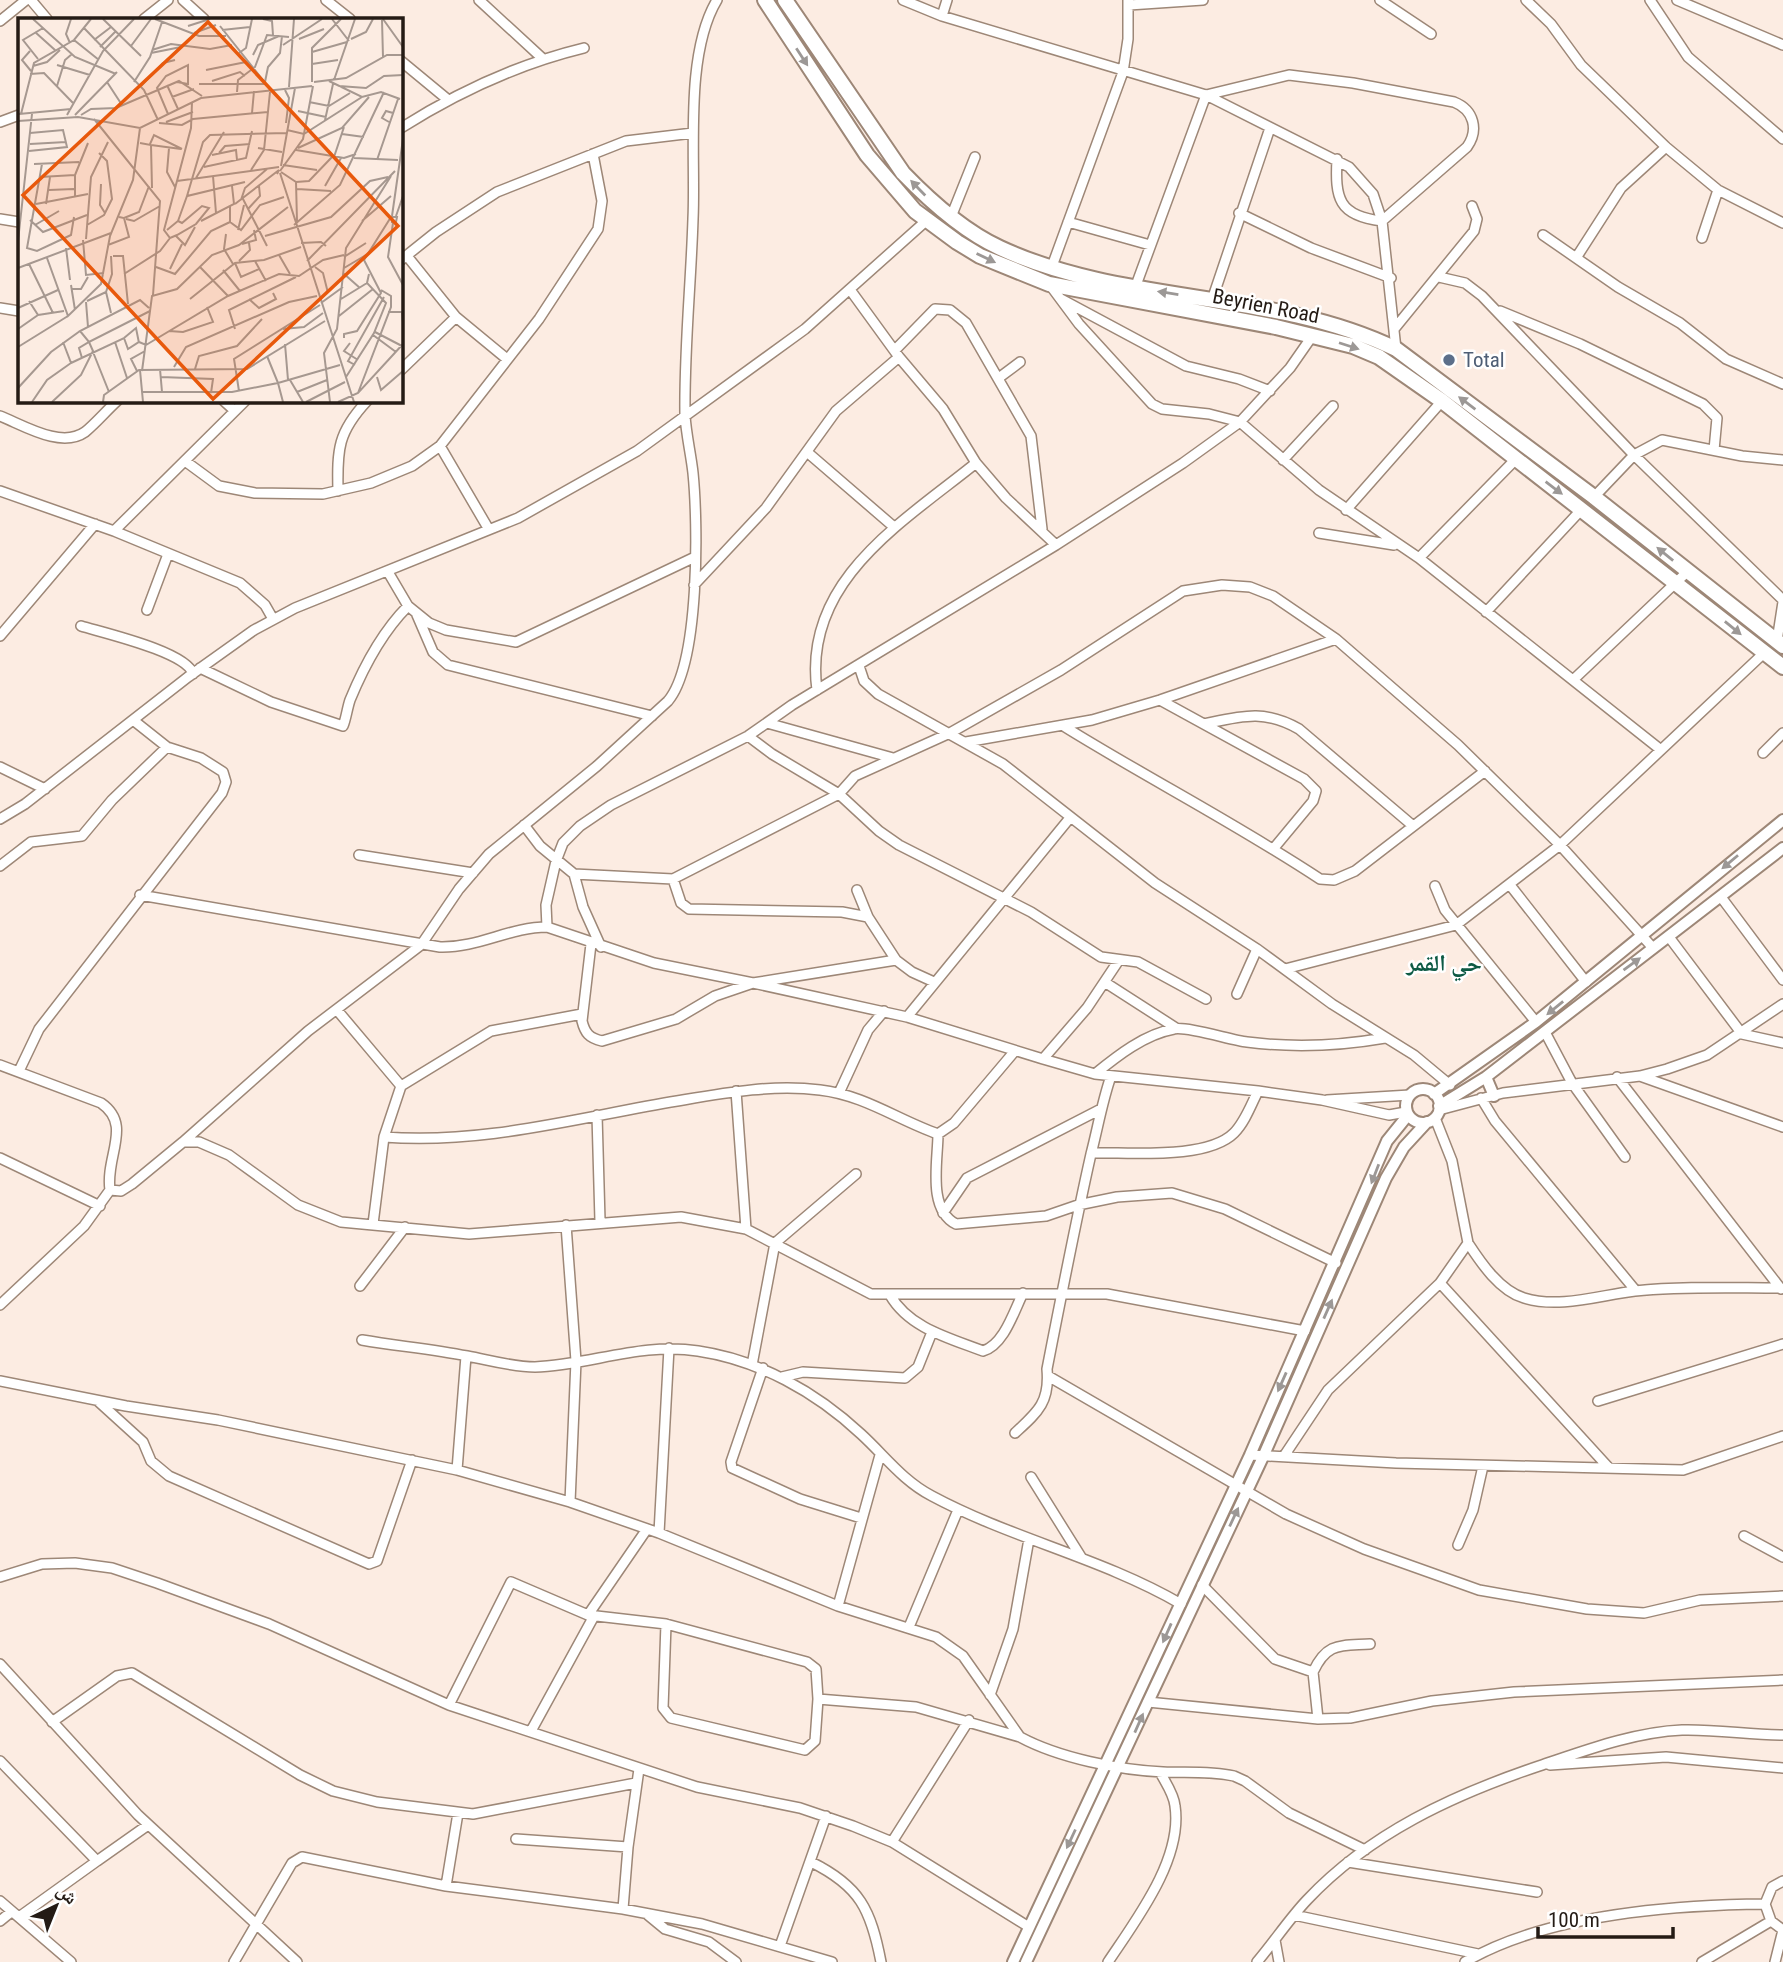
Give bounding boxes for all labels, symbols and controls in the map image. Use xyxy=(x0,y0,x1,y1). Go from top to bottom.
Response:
inset map xyxy=(18,18,402,402)
one-way arrow xyxy=(795,48,808,67)
one-way arrow xyxy=(910,180,926,197)
one-way arrow xyxy=(976,253,996,264)
street label: Beyrien Road xyxy=(1211,284,1321,328)
one-way arrow xyxy=(1157,287,1179,298)
one-way arrow xyxy=(1338,341,1359,352)
place label: Total xyxy=(1463,348,1505,372)
marker: Total xyxy=(1441,352,1457,368)
one-way arrow xyxy=(1459,395,1477,410)
one-way arrow xyxy=(1545,481,1563,495)
one-way arrow xyxy=(1657,547,1674,562)
one-way arrow xyxy=(1724,621,1742,635)
one-way arrow xyxy=(1721,854,1738,869)
district label: حي القمر xyxy=(1405,950,1482,982)
one-way arrow xyxy=(1623,957,1641,971)
one-way arrow xyxy=(1546,1000,1564,1015)
one-way arrow xyxy=(1369,1163,1380,1184)
one-way arrow xyxy=(1323,1299,1334,1320)
one-way arrow xyxy=(1276,1371,1287,1392)
one-way arrow xyxy=(1229,1506,1240,1527)
one-way arrow xyxy=(1161,1623,1173,1643)
one-way arrow xyxy=(1133,1713,1145,1733)
one-way arrow xyxy=(1065,1829,1077,1849)
north arrow xyxy=(21,1871,91,1941)
text: ش xyxy=(52,1879,82,1909)
scale bar xyxy=(1538,1896,1673,1940)
text: 100 m xyxy=(1548,1908,1600,1932)

